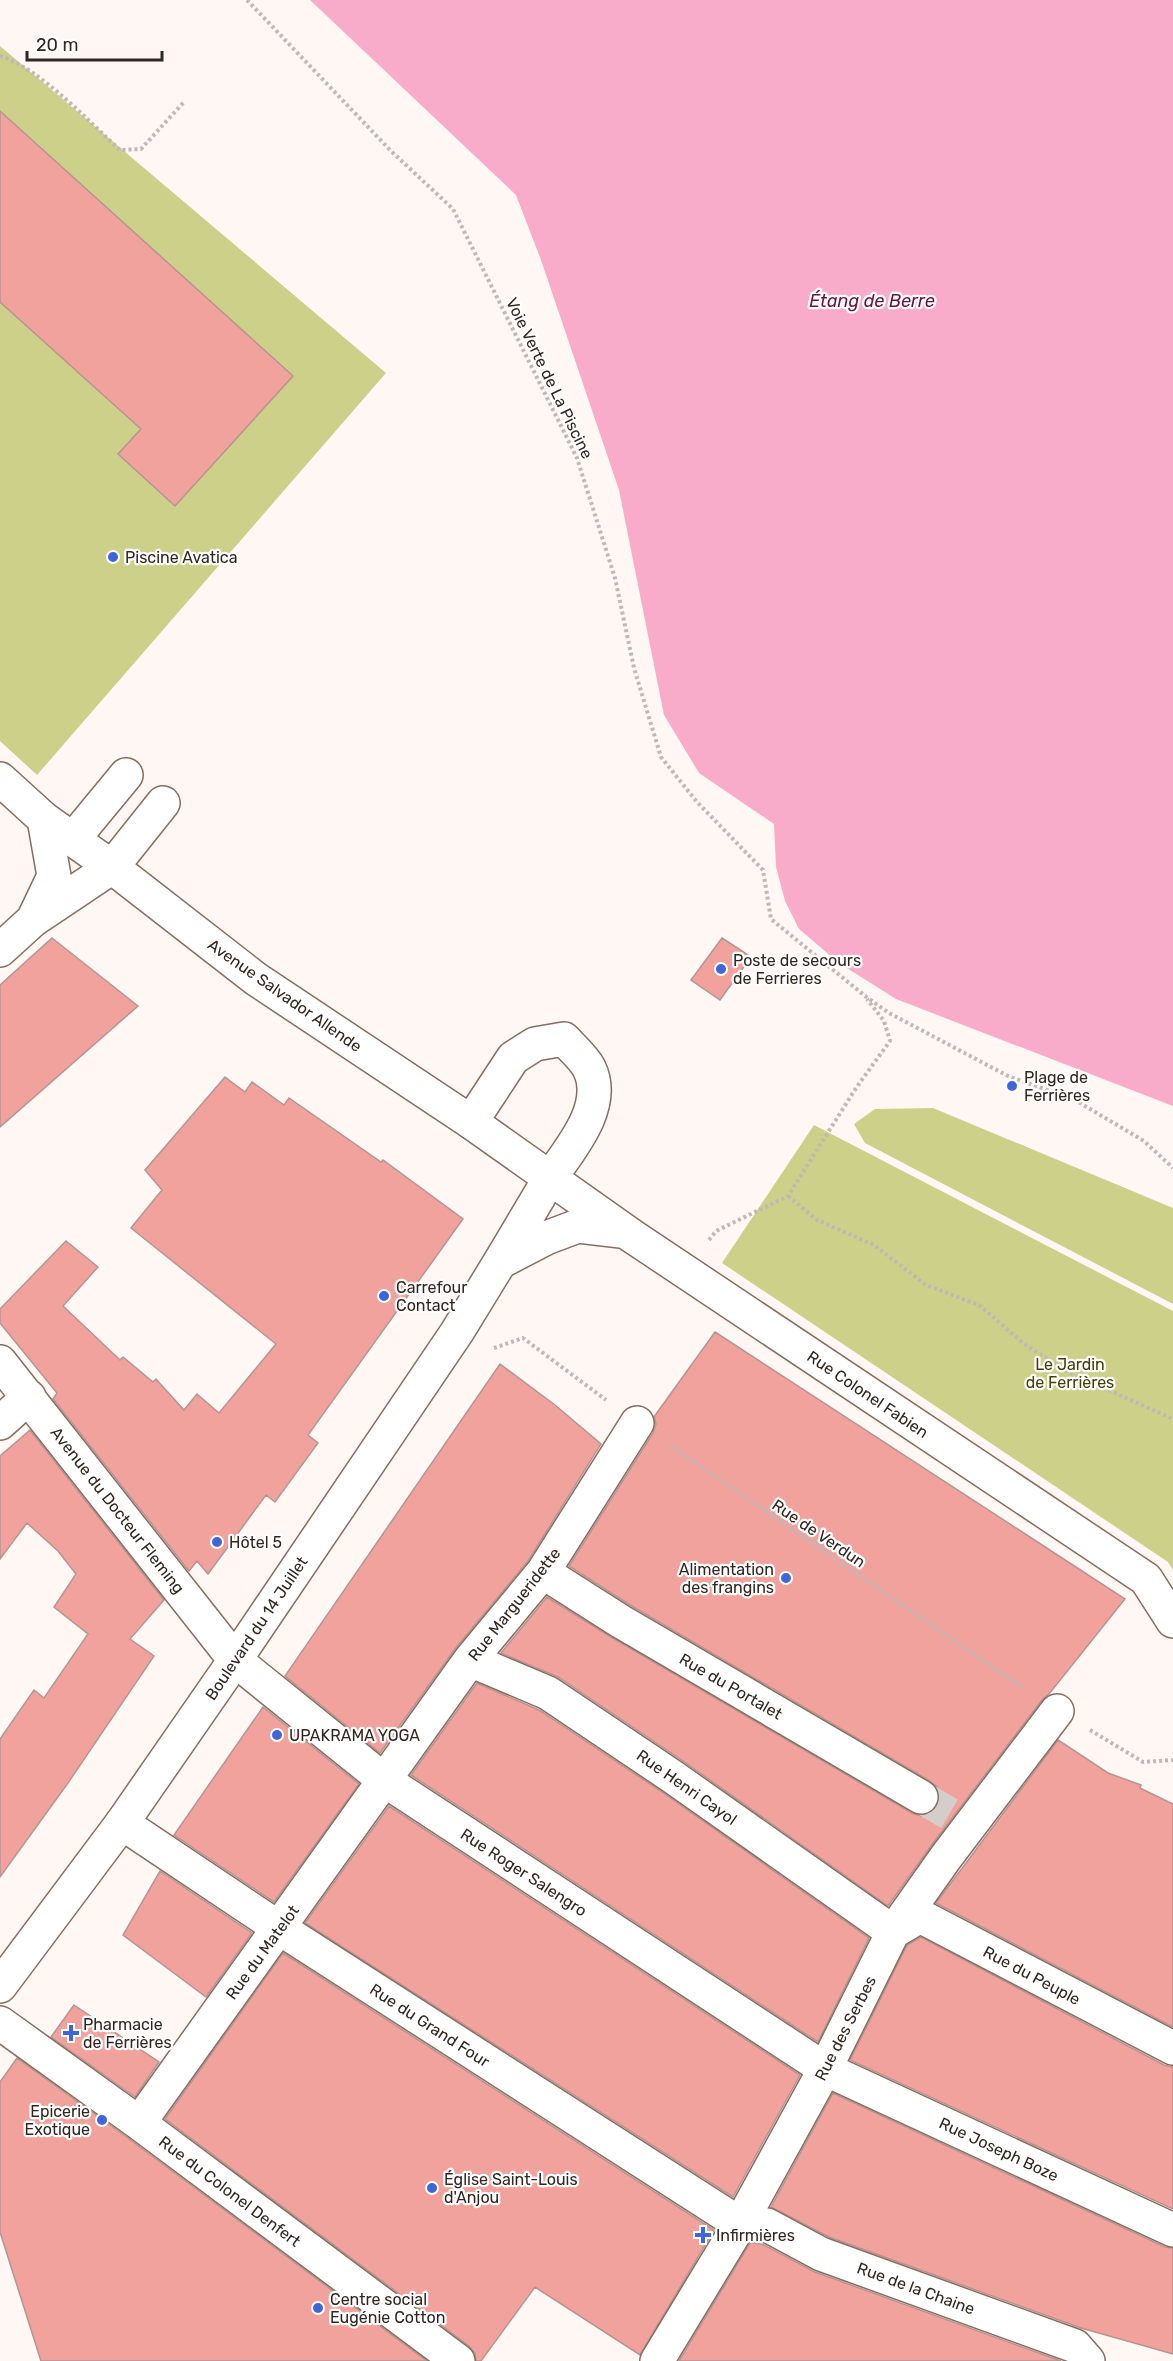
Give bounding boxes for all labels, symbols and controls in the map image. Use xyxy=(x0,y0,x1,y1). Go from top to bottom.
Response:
scale bar xyxy=(27,24,162,62)
text: 20 m xyxy=(36,34,78,56)
water label: Étang de Berre xyxy=(809,290,935,312)
street label: Voie Verte de La Piscine xyxy=(502,295,597,462)
place label: Piscine Avatica xyxy=(125,548,237,567)
marker: Piscine Avatica xyxy=(106,550,120,564)
street label: Avenue Salvador Allende xyxy=(204,935,365,1056)
place label: Poste de secours de Ferrieres xyxy=(733,951,861,988)
marker: Poste de secours de Ferrieres xyxy=(714,962,728,976)
place label: Plage de Ferrières xyxy=(1024,1068,1090,1105)
marker: Plage de Ferrières xyxy=(1005,1079,1019,1093)
place label: Carrefour Contact xyxy=(396,1278,467,1315)
marker: Carrefour Contact xyxy=(377,1289,391,1303)
street label: Rue Colonel Fabien xyxy=(803,1347,932,1442)
park label: Le Jardin de Ferrières xyxy=(1026,1355,1114,1392)
street label: Avenue du Docteur Fleming xyxy=(47,1423,189,1597)
street label: Rue de Verdun xyxy=(769,1495,869,1572)
place label: Hôtel 5 xyxy=(229,1533,282,1552)
marker: Hôtel 5 xyxy=(210,1535,224,1549)
street label: Rue Margueridette xyxy=(464,1544,565,1665)
street label: Boulevard du 14 Juillet xyxy=(201,1553,312,1704)
place label: Alimentation des frangins xyxy=(679,1560,774,1597)
marker: Alimentation des frangins xyxy=(779,1571,793,1585)
street label: Rue du Portalet xyxy=(676,1649,786,1724)
place label: UPAKRAMA YOGA xyxy=(289,1726,420,1745)
marker: UPAKRAMA YOGA xyxy=(270,1728,284,1742)
street label: Rue Henri Cayol xyxy=(633,1746,740,1829)
street label: Rue Roger Salengro xyxy=(457,1825,590,1920)
street label: Rue du Matelot xyxy=(222,1901,303,2003)
street label: Rue du Peuple xyxy=(980,1942,1084,2009)
street label: Rue des Serbes xyxy=(811,1973,880,2084)
street label: Rue du Grand Four xyxy=(366,1980,493,2071)
place label: Pharmacie de Ferrières xyxy=(83,2015,172,2052)
marker: Pharmacie de Ferrières xyxy=(64,2026,78,2040)
place label: Epicerie Exotique xyxy=(25,2102,90,2139)
marker: Epicerie Exotique xyxy=(95,2113,109,2127)
street label: Rue Joseph Boze xyxy=(936,2113,1061,2185)
street label: Rue du Colonel Denfert xyxy=(155,2132,304,2251)
place label: Église Saint-Louis d'Anjou xyxy=(444,2170,578,2207)
marker: Église Saint-Louis d'Anjou xyxy=(425,2181,439,2195)
marker: Infirmières xyxy=(694,2226,712,2244)
place label: Infirmières xyxy=(716,2226,795,2245)
street label: Rue de la Chaine xyxy=(854,2258,977,2319)
place label: Centre social Eugénie Cotton xyxy=(330,2290,445,2327)
marker: Centre social Eugénie Cotton xyxy=(311,2301,325,2315)

